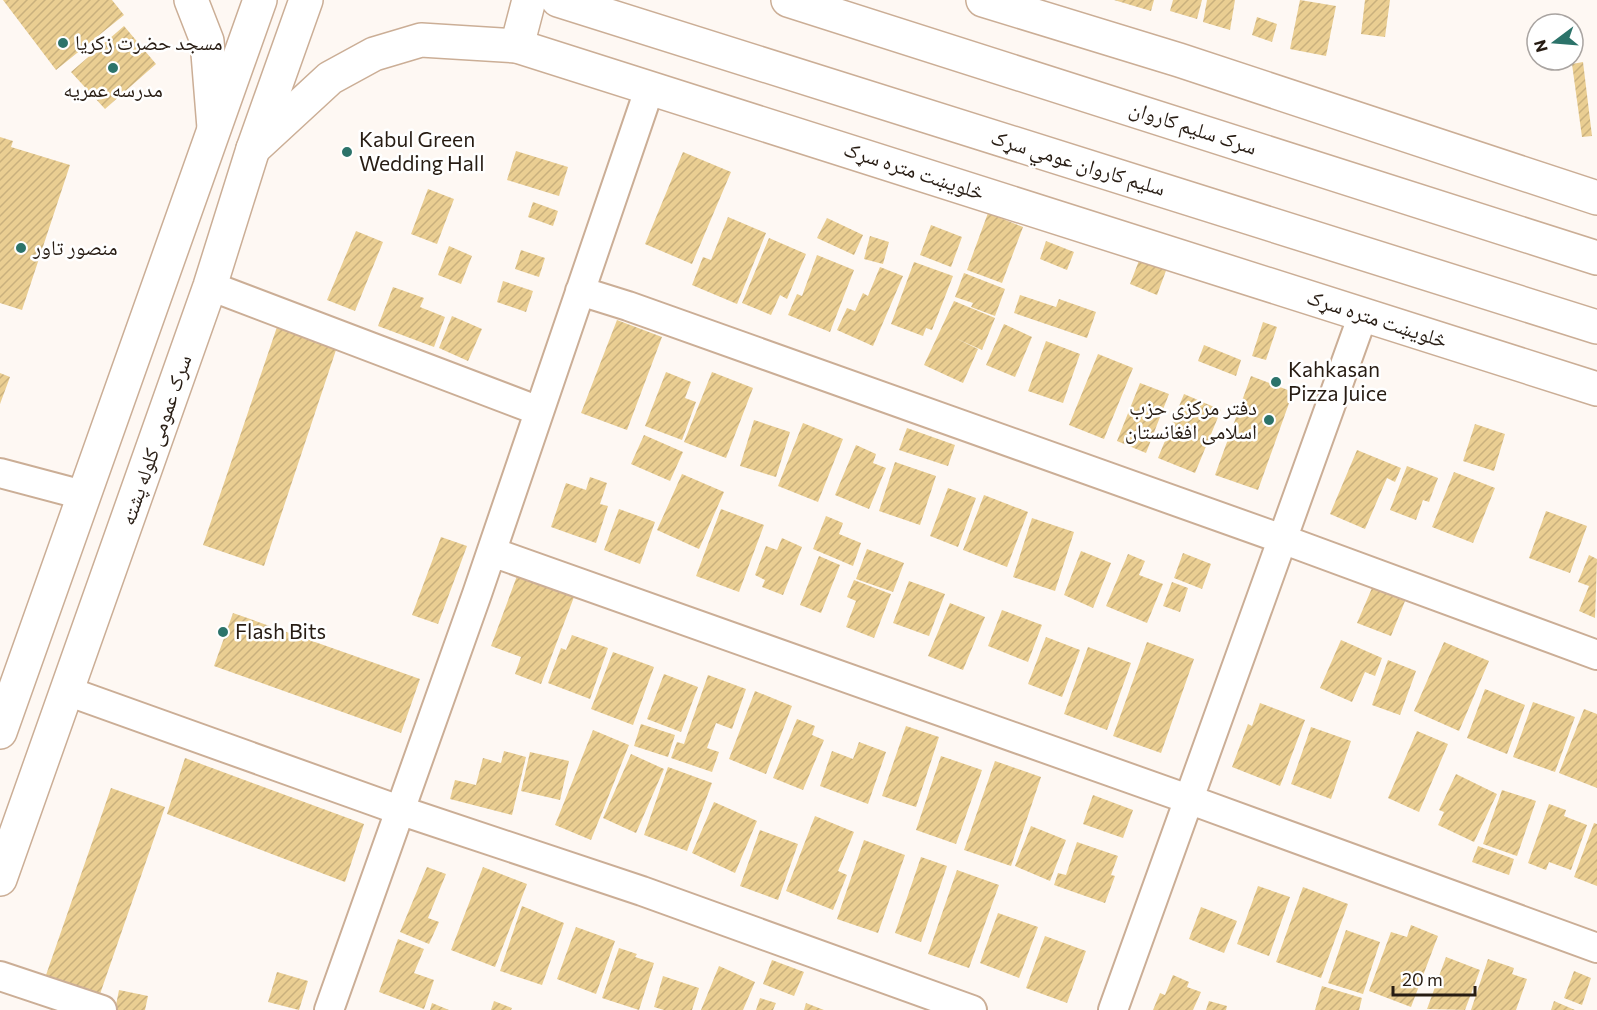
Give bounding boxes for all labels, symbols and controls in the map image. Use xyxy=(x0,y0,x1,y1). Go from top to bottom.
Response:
north arrow xyxy=(1525,12,1585,72)
place label: مسجد حضرت زکریا xyxy=(75,29,223,54)
marker: مسجد حضرت زکریا xyxy=(56,36,70,50)
text: N xyxy=(1529,38,1551,55)
marker: مدرسه عمریه xyxy=(106,61,120,75)
place label: مدرسه عمریه xyxy=(63,76,163,101)
street label: سرک سلیم کاروان xyxy=(1126,94,1260,162)
street label: سلیم کاروان عومي سړک xyxy=(987,123,1169,205)
place label: Kabul Green Wedding Hall xyxy=(359,126,485,175)
street label: څلویښت متره سړک xyxy=(840,135,988,206)
marker: Kabul Green Wedding Hall xyxy=(340,145,354,159)
place label: منصور تاور xyxy=(32,234,117,259)
marker: منصور تاور xyxy=(14,241,28,255)
street label: څلویښت متره سړک xyxy=(1303,283,1451,354)
street label: سرک عمومی کلوله پشته xyxy=(114,351,197,529)
place label: Kahkasan Pizza Juice xyxy=(1288,356,1387,405)
marker: Kahkasan Pizza Juice xyxy=(1269,375,1283,389)
place label: دفتر مرکزی حزب اسلامی افغانستان xyxy=(1125,394,1257,445)
marker: دفتر مرکزی حزب اسلامی افغانستان xyxy=(1262,413,1276,427)
place label: Flash Bits xyxy=(235,618,326,643)
marker: Flash Bits xyxy=(216,625,230,639)
scale bar xyxy=(1393,959,1476,997)
text: 20 m xyxy=(1402,968,1443,990)

